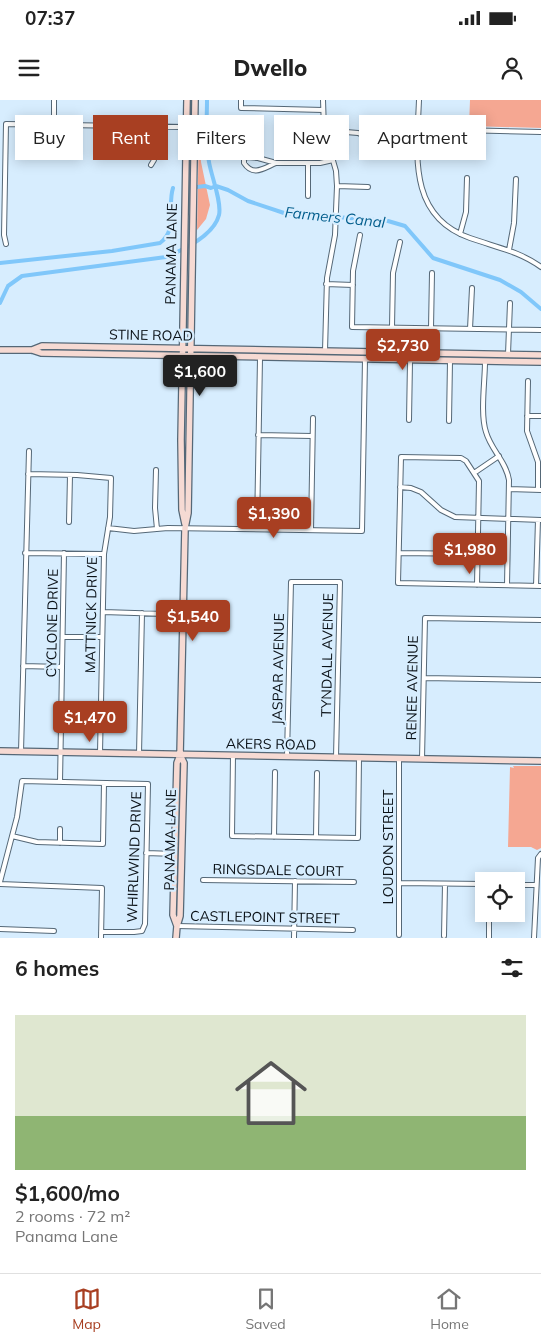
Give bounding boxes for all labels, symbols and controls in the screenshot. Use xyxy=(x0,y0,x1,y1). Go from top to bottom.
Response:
text: 07:37 xyxy=(25,6,75,30)
icon: menu xyxy=(15,54,43,82)
text: Dwello xyxy=(234,54,307,82)
icon: person xyxy=(498,54,526,82)
chip: Buy xyxy=(15,115,83,160)
chip: Rent xyxy=(93,115,168,160)
chip: Filters xyxy=(178,115,264,160)
chip: New xyxy=(274,115,349,160)
chip: Apartment xyxy=(359,115,486,160)
water label: Farmers Canal xyxy=(284,202,387,232)
street label: PANAMA LANE xyxy=(161,203,181,305)
street label: STINE ROAD xyxy=(109,325,193,345)
pin: $2,730 xyxy=(362,328,444,371)
text: $2,730 xyxy=(377,335,429,355)
pin: $1,600 xyxy=(159,354,241,397)
text: $1,600 xyxy=(174,361,226,381)
pin: $1,390 xyxy=(233,496,315,539)
text: $1,390 xyxy=(248,503,300,523)
pin: $1,980 xyxy=(429,532,511,575)
text: $1,980 xyxy=(444,539,496,559)
street label: MATTNICK DRIVE xyxy=(81,557,101,673)
street label: CYCLONE DRIVE xyxy=(42,568,62,678)
street label: TYNDALL AVENUE xyxy=(317,593,337,717)
pin: $1,540 xyxy=(152,600,234,642)
text: $1,540 xyxy=(167,606,219,626)
street label: JASPAR AVENUE xyxy=(268,613,288,725)
street label: RENEE AVENUE xyxy=(402,635,422,741)
pin: $1,470 xyxy=(49,700,131,743)
text: $1,470 xyxy=(64,707,116,727)
street label: AKERS ROAD xyxy=(226,734,316,754)
street label: PANAMA LANE xyxy=(160,789,180,891)
street label: LOUDON STREET xyxy=(379,789,397,904)
street label: WHIRLWIND DRIVE xyxy=(123,791,145,923)
street label: RINGSDALE COURT xyxy=(212,860,344,880)
map controls xyxy=(475,872,525,922)
button: locate xyxy=(475,872,525,922)
street label: CASTLEPOINT STREET xyxy=(190,907,341,927)
icon: filters xyxy=(498,954,526,982)
text: 6 homes xyxy=(15,955,99,981)
icon: home xyxy=(226,1048,316,1138)
text: $1,600/mo xyxy=(15,1180,120,1206)
text: 2 rooms · 72 m² xyxy=(15,1206,130,1226)
text: Panama Lane xyxy=(15,1226,118,1246)
tab: Map xyxy=(72,1285,101,1333)
tab: Saved xyxy=(245,1285,286,1333)
tab: Home xyxy=(430,1285,469,1333)

